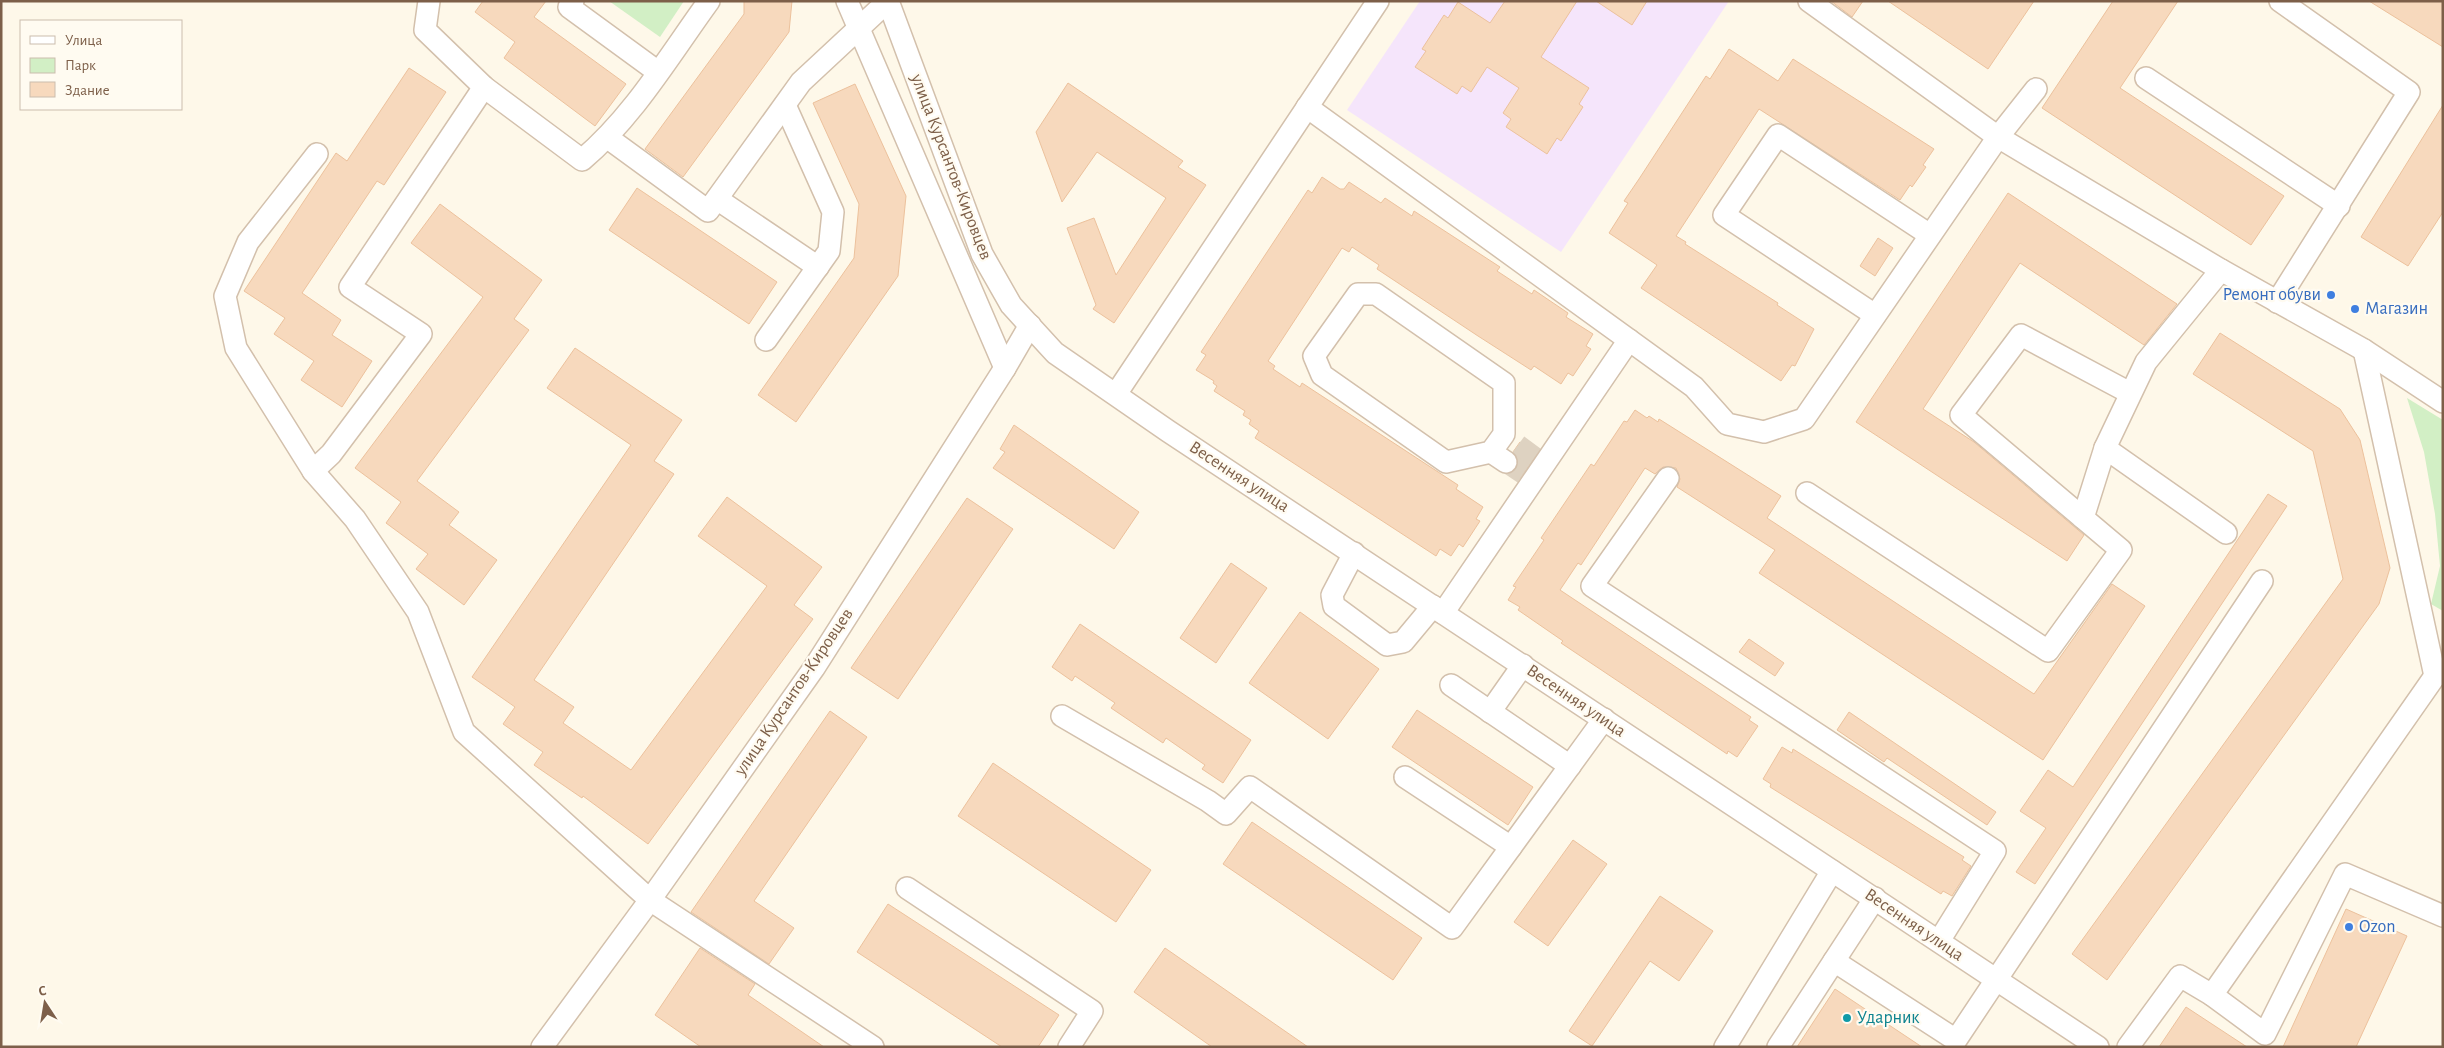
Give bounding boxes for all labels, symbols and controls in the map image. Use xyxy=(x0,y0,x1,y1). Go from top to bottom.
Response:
legend xyxy=(20,20,182,110)
text: Улица xyxy=(65,33,102,48)
text: Парк xyxy=(65,58,96,73)
street label: улица Курсантов-Кировцев xyxy=(907,71,995,262)
text: Здание xyxy=(65,83,110,98)
place label: Ремонт обуви xyxy=(2223,285,2321,304)
marker: Ремонт обуви xyxy=(2325,289,2337,301)
place label: Магазин xyxy=(2365,300,2428,318)
marker: Магазин xyxy=(2349,303,2361,315)
street label: Весенняя улица xyxy=(1186,438,1292,516)
street label: улица Курсантов-Кировцев xyxy=(731,605,857,780)
street label: Весенняя улица xyxy=(1523,661,1629,741)
street label: Весенняя улица xyxy=(1861,885,1967,965)
place label: Ozon xyxy=(2359,918,2396,936)
marker: Ozon xyxy=(2343,921,2355,933)
north arrow xyxy=(20,978,70,1028)
text: С xyxy=(37,984,48,999)
place label: Ударник xyxy=(1857,1009,1920,1027)
marker: Ударник xyxy=(1841,1012,1853,1024)

